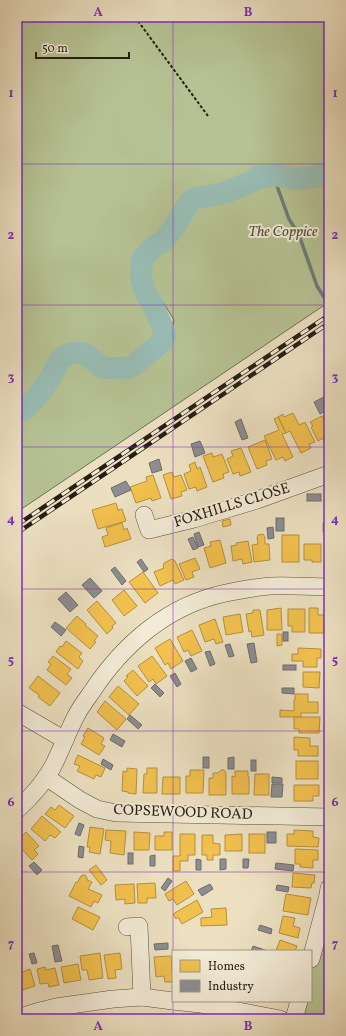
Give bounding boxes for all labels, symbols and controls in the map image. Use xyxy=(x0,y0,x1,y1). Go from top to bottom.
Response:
text: A xyxy=(93,4,103,22)
text: B xyxy=(244,4,253,22)
scale bar xyxy=(36,34,129,60)
text: 50 m xyxy=(42,41,68,57)
text: 1 xyxy=(8,85,14,103)
text: 1 xyxy=(332,85,338,103)
park label: The Coppice xyxy=(248,222,318,243)
text: 2 xyxy=(8,227,15,245)
text: 2 xyxy=(332,227,339,245)
text: 3 xyxy=(8,369,15,387)
text: 3 xyxy=(332,369,339,387)
street label: FOXHILLS CLOSE xyxy=(171,478,293,534)
text: 4 xyxy=(7,511,15,529)
text: 4 xyxy=(331,511,339,529)
text: 5 xyxy=(8,652,14,670)
text: 5 xyxy=(332,652,338,670)
text: 6 xyxy=(7,794,15,812)
text: 6 xyxy=(331,794,339,812)
street label: COPSEWOOD ROAD xyxy=(113,800,253,826)
text: 7 xyxy=(8,936,14,954)
text: 7 xyxy=(332,936,338,954)
legend xyxy=(172,950,312,1002)
text: Homes xyxy=(208,959,245,975)
text: Industry xyxy=(208,979,254,995)
text: A xyxy=(93,1018,103,1036)
text: B xyxy=(244,1018,253,1036)

